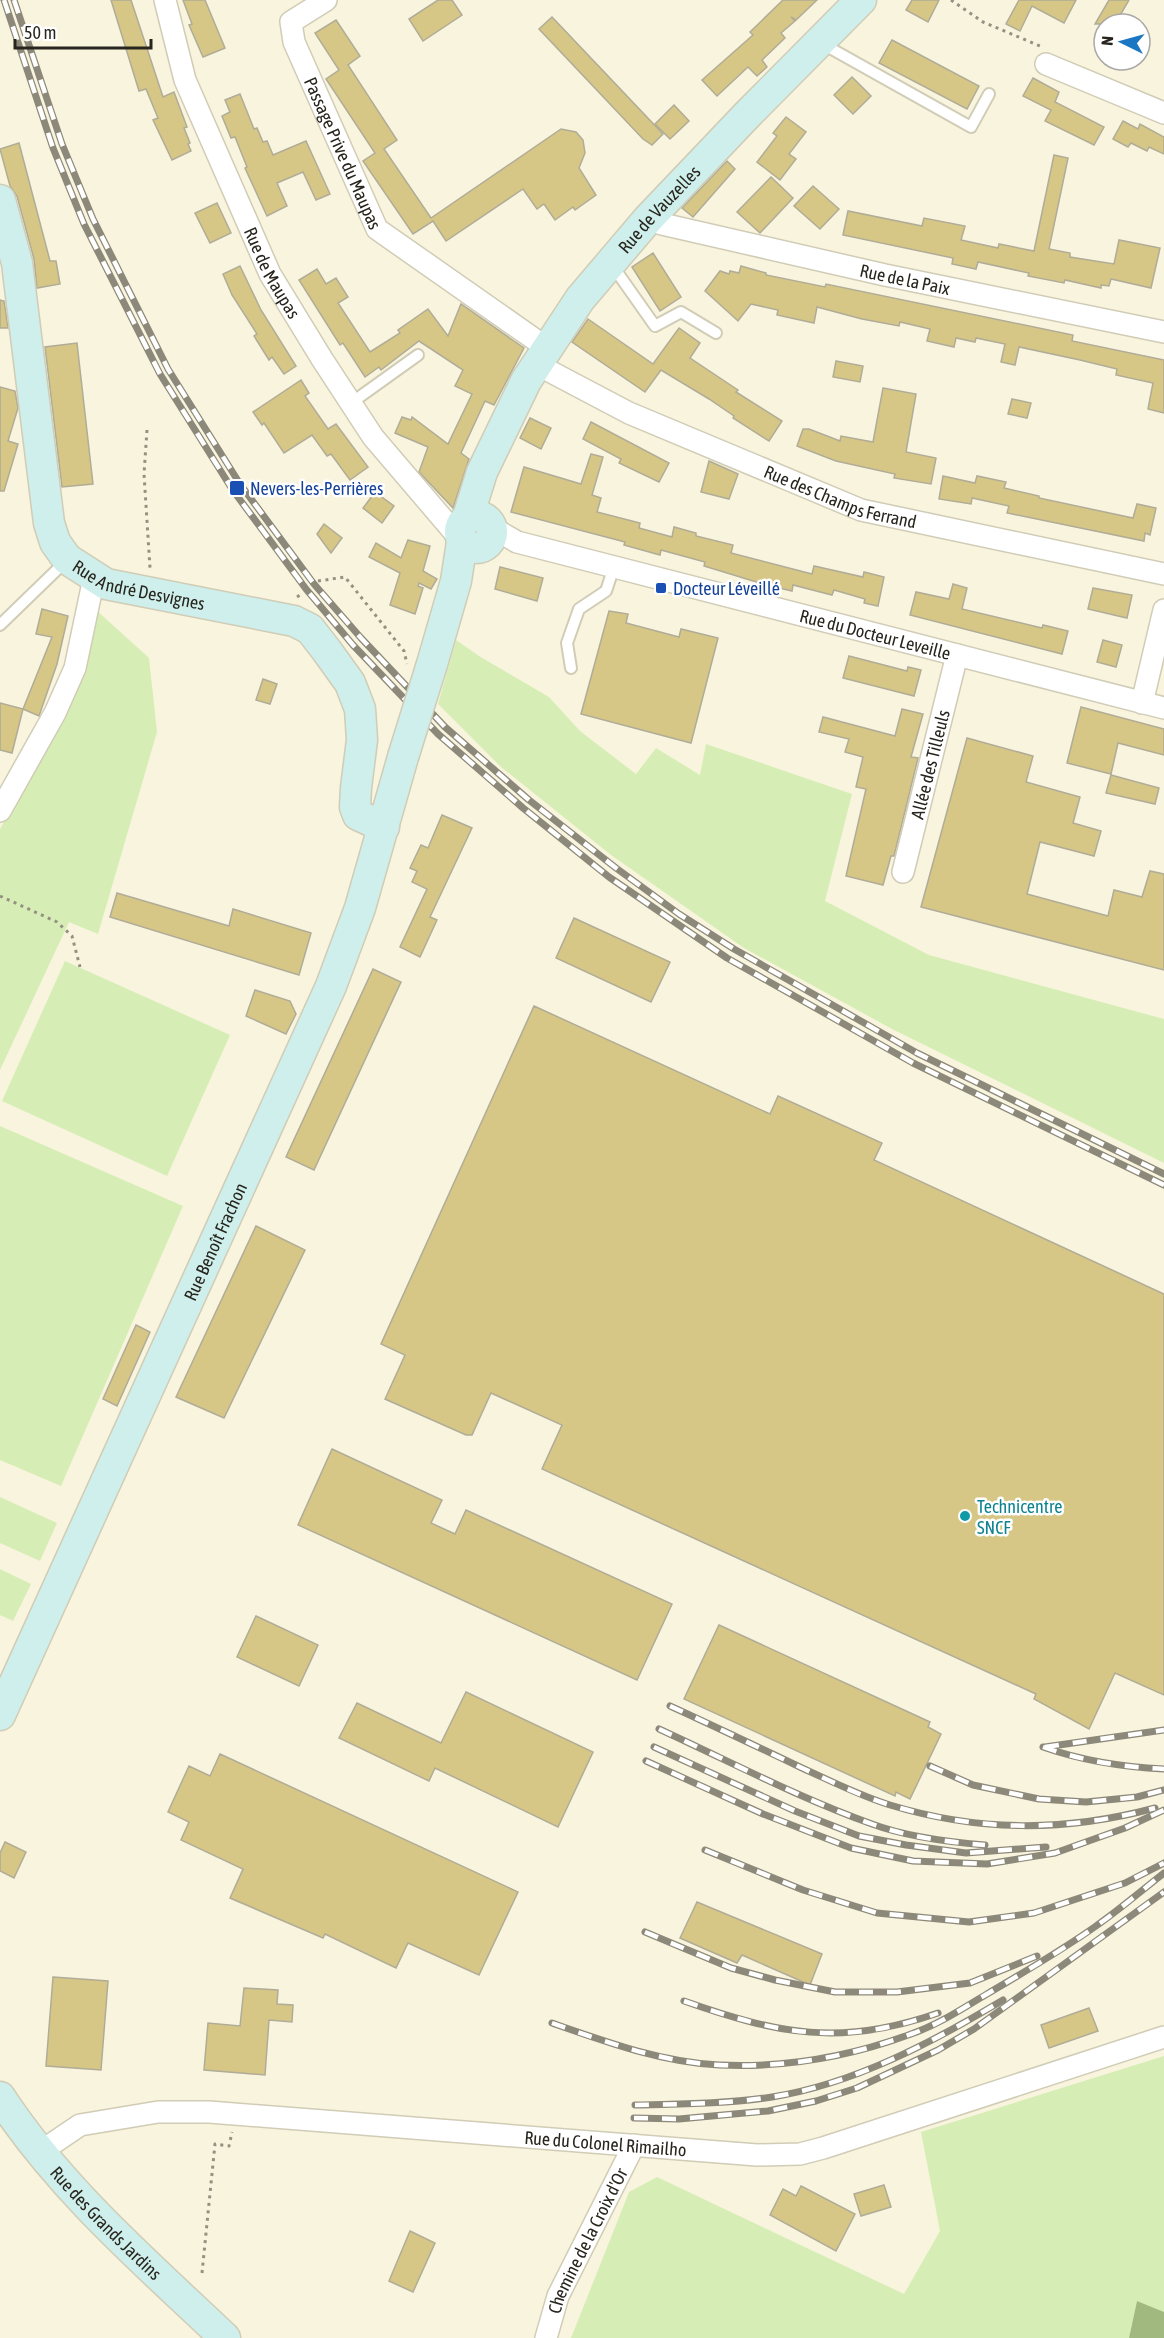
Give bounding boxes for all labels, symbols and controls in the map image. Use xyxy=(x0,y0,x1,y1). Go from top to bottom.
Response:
scale bar xyxy=(15,12,152,50)
north arrow xyxy=(1092,12,1152,72)
text: 50 m xyxy=(24,22,56,43)
text: N xyxy=(1098,35,1116,46)
street label: Passage Prive du Maupas xyxy=(300,74,386,232)
street label: Rue de Vauzelles xyxy=(613,161,704,257)
street label: Rue de Maupas xyxy=(240,224,305,322)
street label: Rue de la Paix xyxy=(858,259,952,299)
street label: Rue des Champs Ferrand xyxy=(761,460,919,532)
place label: Nevers-les-Perrières xyxy=(250,478,383,499)
marker: Nevers-les-Perrières xyxy=(228,479,246,497)
street label: Rue André Desvignes xyxy=(69,555,207,614)
place label: Docteur Léveillé xyxy=(673,578,780,599)
marker: Docteur Léveillé xyxy=(654,581,668,595)
street label: Rue du Docteur Leveille xyxy=(798,605,953,663)
street label: Allée des Tilleuls xyxy=(906,708,953,821)
street label: Rue Benoît Frachon xyxy=(179,1179,251,1304)
place label: Technicentre SNCF xyxy=(977,1496,1062,1538)
marker: Technicentre SNCF xyxy=(958,1509,972,1523)
street label: Rue du Colonel Rimailho xyxy=(524,2126,687,2160)
street label: Rue des Grands Jardins xyxy=(46,2162,166,2284)
street label: Chemine de la Croix d'Or xyxy=(543,2164,632,2316)

